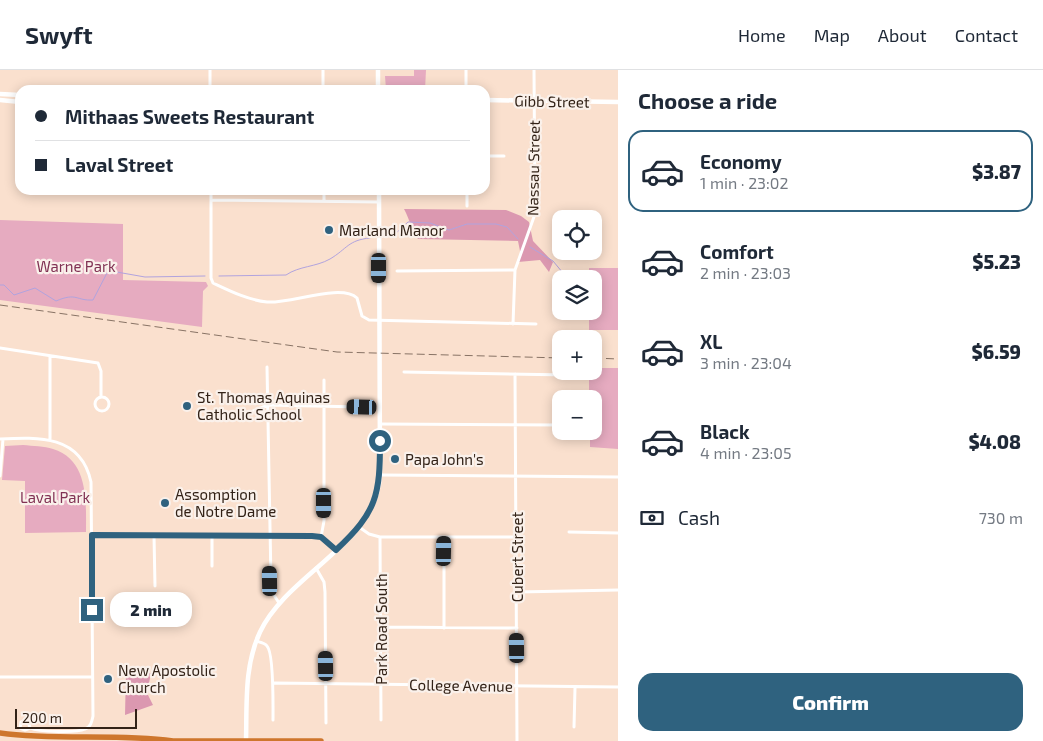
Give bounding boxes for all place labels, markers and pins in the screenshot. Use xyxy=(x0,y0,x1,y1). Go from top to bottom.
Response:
place label: Marland Manor xyxy=(339,221,444,239)
marker: Marland Manor xyxy=(323,224,335,236)
place label: St. Thomas Aquinas Catholic School xyxy=(197,388,330,423)
marker: St. Thomas Aquinas Catholic School xyxy=(181,400,193,412)
place label: Papa John's xyxy=(405,450,484,468)
marker: Papa John's xyxy=(389,453,401,465)
place label: Assomption de Notre Dame xyxy=(175,485,276,520)
marker: Assomption de Notre Dame xyxy=(159,497,171,509)
place label: New Apostolic Church xyxy=(118,661,216,696)
marker: New Apostolic Church xyxy=(102,673,114,685)

